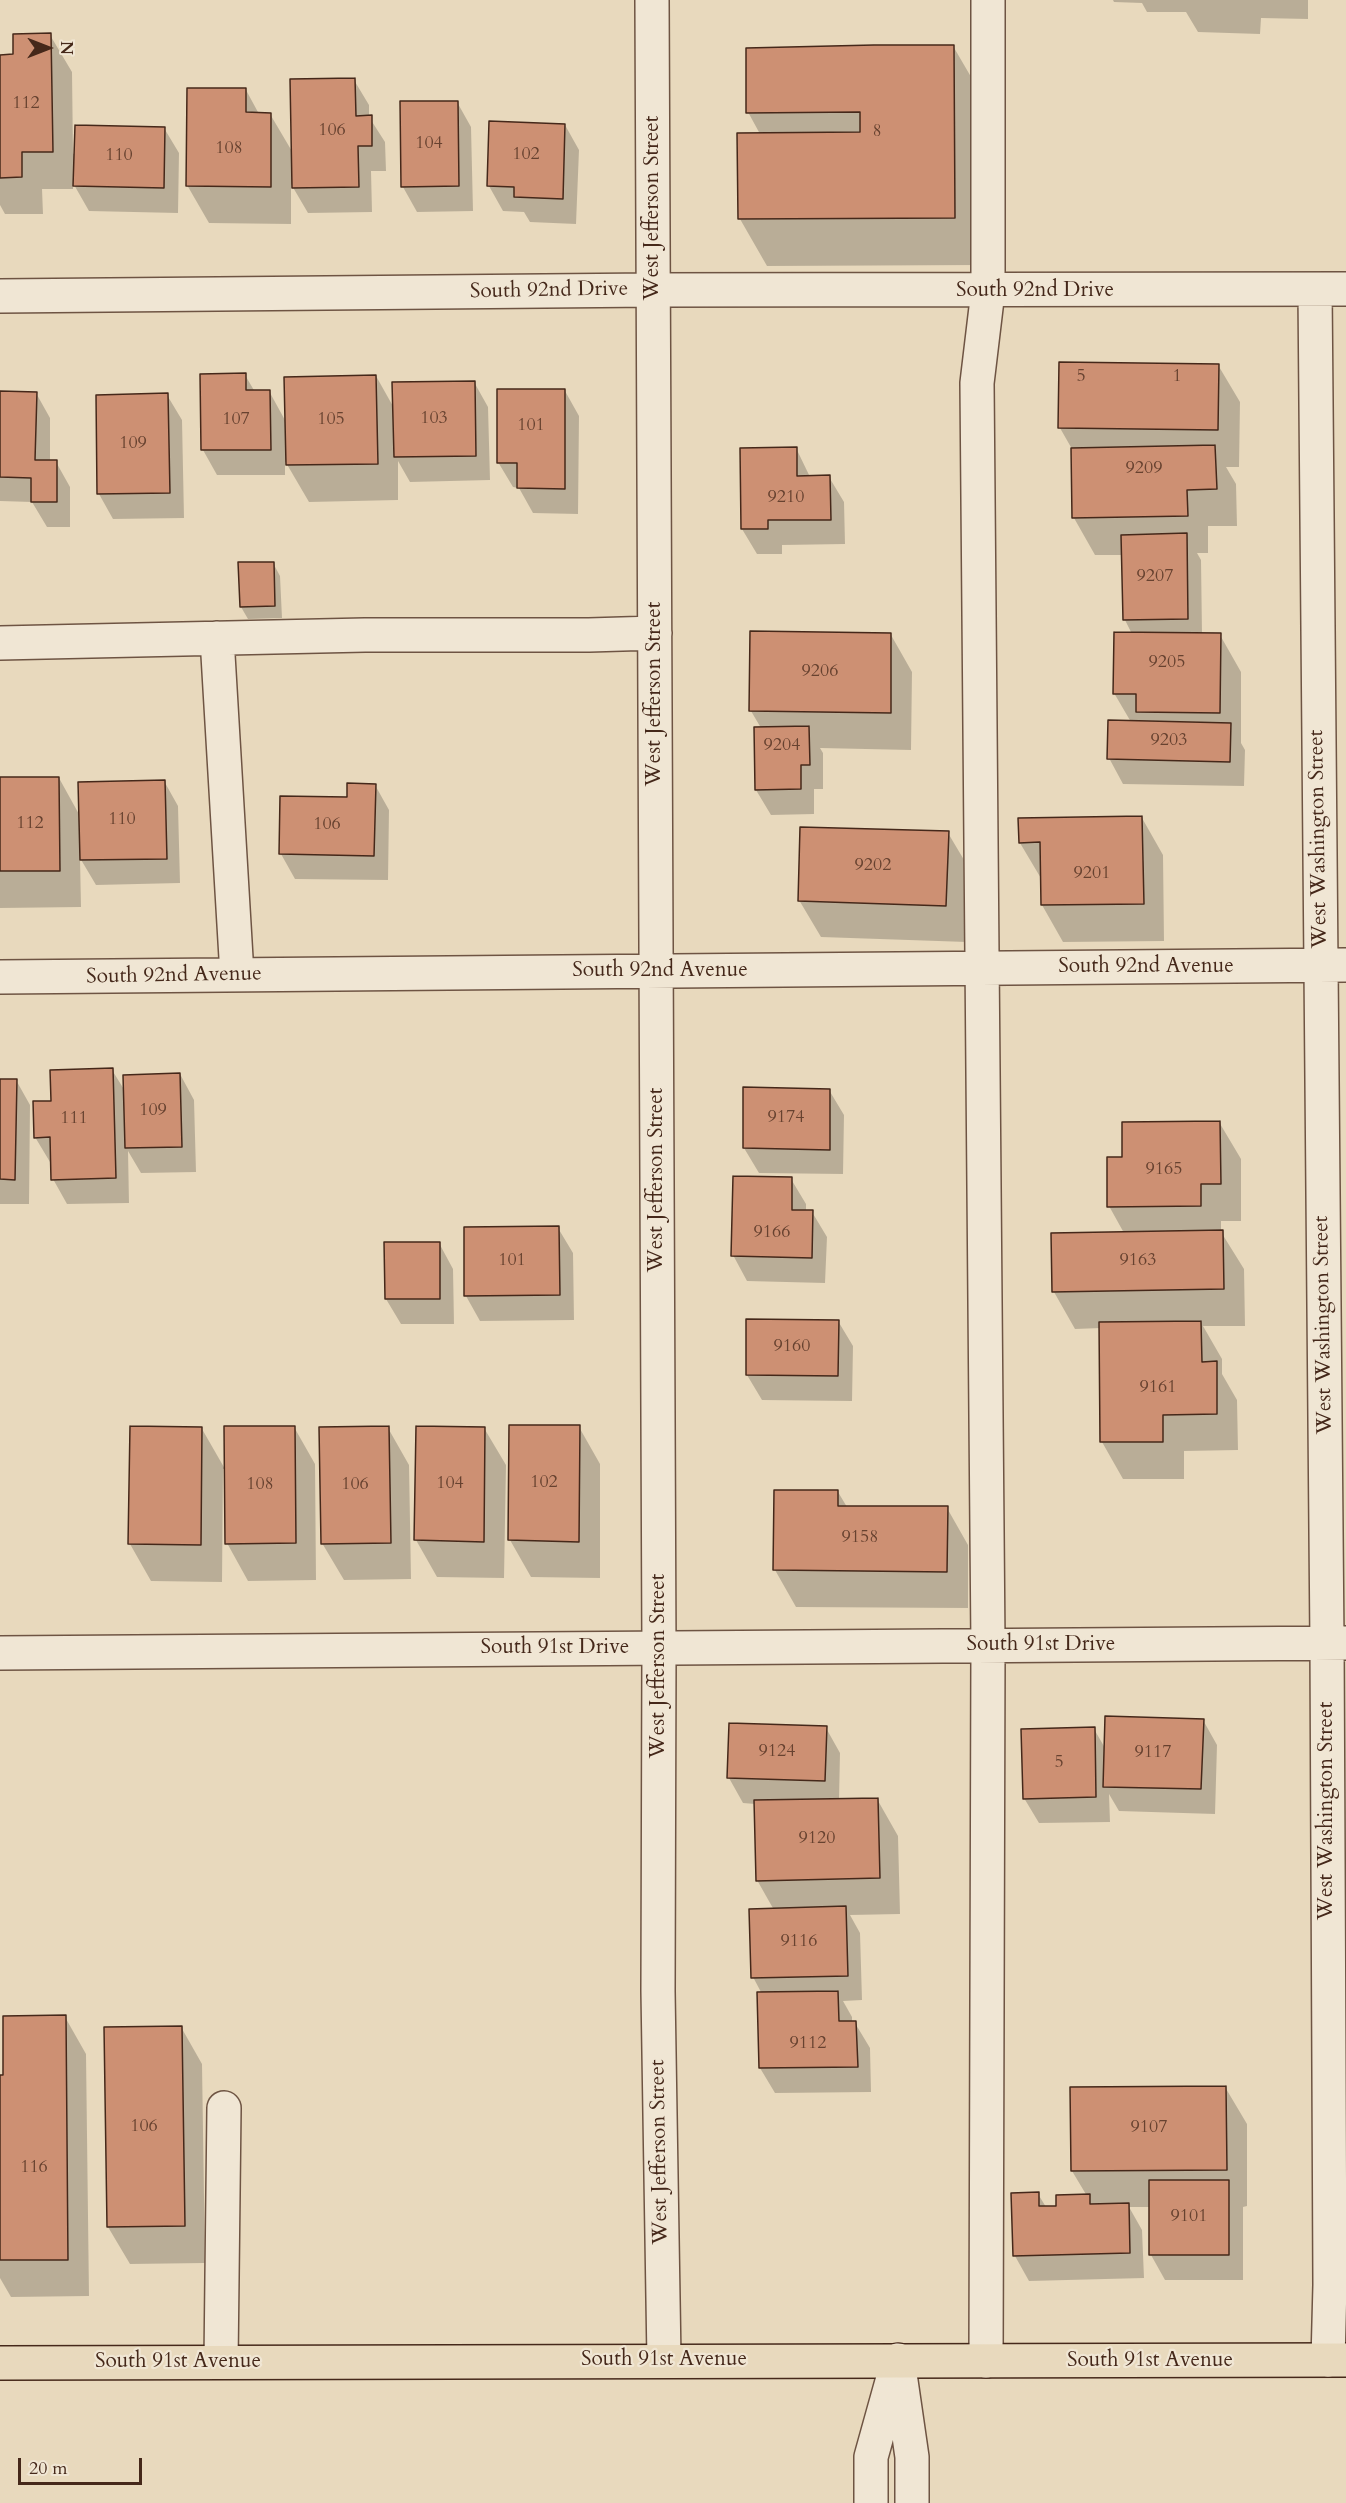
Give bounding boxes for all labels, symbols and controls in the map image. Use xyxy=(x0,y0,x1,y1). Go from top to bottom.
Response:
north arrow xyxy=(18,18,78,78)
text: N xyxy=(55,41,77,55)
house number: 112 xyxy=(12,93,40,115)
street label: West Jefferson Street xyxy=(640,116,666,300)
house number: 106 xyxy=(318,120,346,142)
house number: 8 xyxy=(872,121,882,143)
house number: 104 xyxy=(415,133,443,155)
house number: 108 xyxy=(215,138,243,160)
house number: 102 xyxy=(512,144,540,166)
house number: 110 xyxy=(105,145,133,167)
street label: South 92nd Drive xyxy=(470,277,628,305)
street label: South 92nd Drive xyxy=(956,278,1114,304)
house number: 5 xyxy=(1076,366,1086,388)
house number: 1 xyxy=(1172,366,1182,388)
house number: 103 xyxy=(420,408,448,430)
house number: 107 xyxy=(222,409,250,431)
house number: 105 xyxy=(317,409,345,431)
house number: 101 xyxy=(517,415,545,437)
house number: 109 xyxy=(119,433,147,455)
house number: 9209 xyxy=(1126,458,1162,480)
house number: 9210 xyxy=(768,487,804,509)
house number: 9207 xyxy=(1137,566,1173,588)
street label: West Jefferson Street xyxy=(642,602,668,786)
house number: 9205 xyxy=(1149,652,1185,674)
house number: 9206 xyxy=(802,661,838,683)
house number: 9203 xyxy=(1151,730,1187,752)
street label: West Washington Street xyxy=(1304,730,1334,948)
house number: 9204 xyxy=(764,735,800,757)
house number: 110 xyxy=(108,809,136,831)
house number: 112 xyxy=(16,813,44,835)
house number: 106 xyxy=(313,814,341,836)
house number: 9202 xyxy=(855,855,891,877)
house number: 9201 xyxy=(1074,863,1110,885)
street label: South 92nd Avenue xyxy=(1058,954,1234,980)
street label: South 92nd Avenue xyxy=(572,958,748,984)
street label: South 92nd Avenue xyxy=(86,962,262,990)
street label: West Jefferson Street xyxy=(644,1088,670,1272)
house number: 109 xyxy=(139,1100,167,1122)
house number: 9174 xyxy=(768,1107,804,1129)
house number: 111 xyxy=(60,1108,88,1130)
house number: 9165 xyxy=(1146,1159,1182,1181)
street label: West Washington Street xyxy=(1309,1216,1339,1434)
house number: 9166 xyxy=(754,1222,790,1244)
house number: 101 xyxy=(498,1250,526,1272)
house number: 9163 xyxy=(1120,1250,1156,1272)
house number: 9160 xyxy=(774,1336,810,1358)
house number: 9161 xyxy=(1140,1377,1176,1399)
house number: 102 xyxy=(530,1472,558,1494)
house number: 104 xyxy=(436,1473,464,1495)
house number: 108 xyxy=(246,1474,274,1496)
house number: 106 xyxy=(341,1474,369,1496)
house number: 9158 xyxy=(842,1527,878,1549)
street label: West Jefferson Street xyxy=(646,1574,672,1758)
street label: South 91st Drive xyxy=(967,1632,1115,1658)
street label: South 91st Drive xyxy=(481,1635,629,1661)
street label: West Washington Street xyxy=(1314,1702,1340,1920)
house number: 9124 xyxy=(759,1741,795,1763)
house number: 9117 xyxy=(1135,1742,1171,1764)
house number: 5 xyxy=(1054,1752,1064,1774)
house number: 9120 xyxy=(799,1828,835,1850)
house number: 9116 xyxy=(781,1931,817,1953)
house number: 9112 xyxy=(790,2033,826,2055)
street label: West Jefferson Street xyxy=(646,2059,674,2245)
house number: 106 xyxy=(130,2116,158,2138)
house number: 9107 xyxy=(1131,2117,1167,2139)
house number: 116 xyxy=(20,2157,48,2179)
house number: 9101 xyxy=(1171,2206,1207,2228)
street label: South 91st Avenue xyxy=(581,2347,747,2373)
street label: South 91st Avenue xyxy=(1067,2348,1233,2374)
street label: South 91st Avenue xyxy=(95,2349,261,2375)
scale bar xyxy=(21,2446,146,2484)
text: 20 m xyxy=(29,2456,68,2481)

